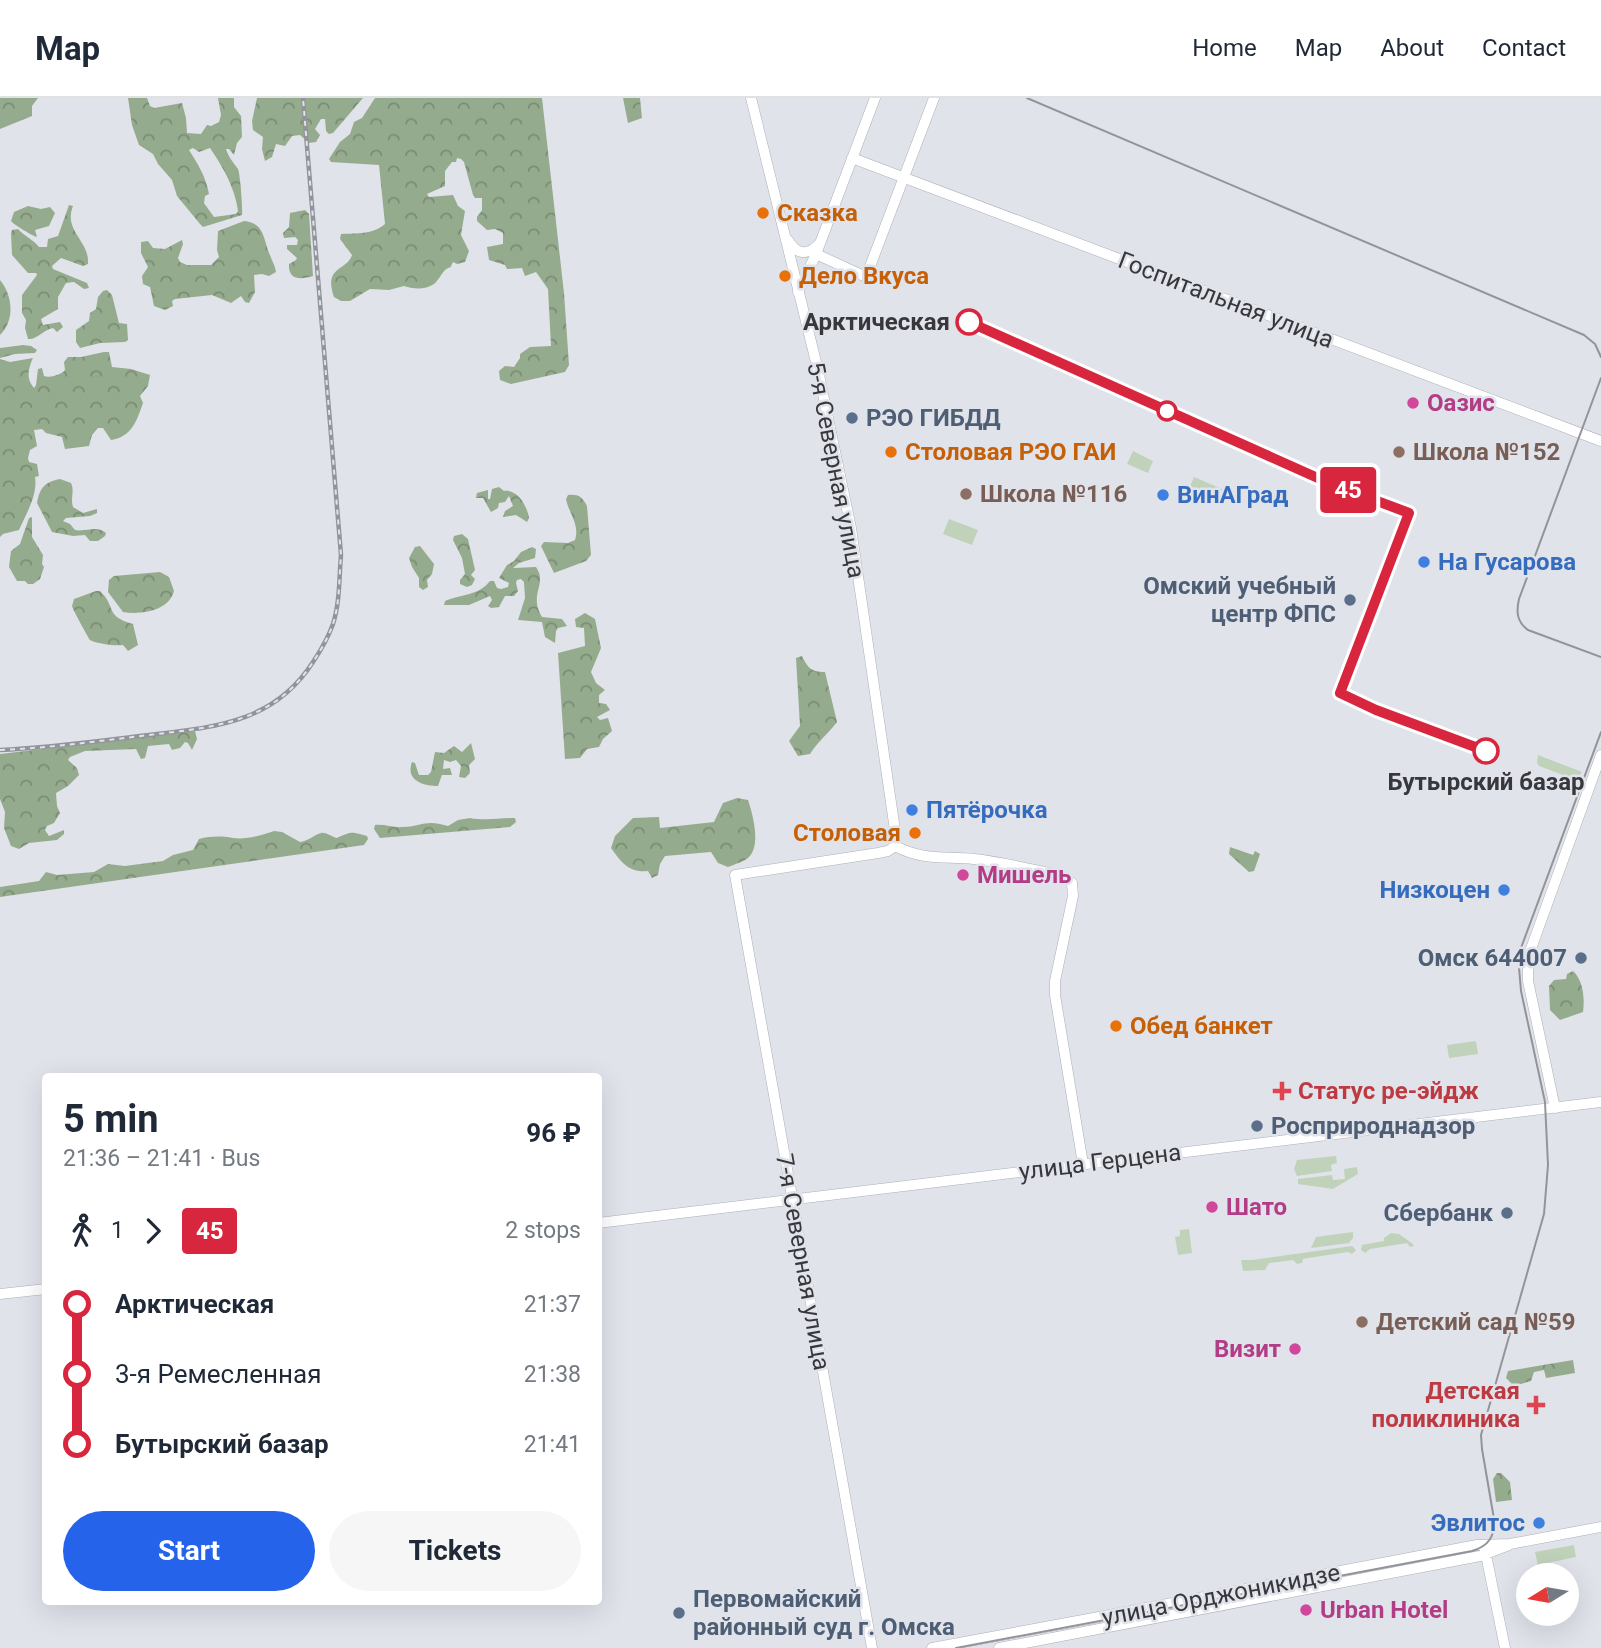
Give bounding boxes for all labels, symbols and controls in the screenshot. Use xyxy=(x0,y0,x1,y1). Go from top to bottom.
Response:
text: Map xyxy=(35,29,100,68)
text: Home xyxy=(1192,34,1257,62)
text: Map xyxy=(1295,34,1342,62)
text: About xyxy=(1380,34,1444,62)
text: Contact xyxy=(1482,34,1566,62)
place label: Сказка xyxy=(777,199,858,227)
marker: Сказка xyxy=(755,205,771,221)
street label: Госпитальная улица xyxy=(1114,246,1338,354)
place label: Дело Вкуса xyxy=(799,262,929,290)
marker: Дело Вкуса xyxy=(777,268,793,284)
place label: Арктическая xyxy=(803,308,950,336)
marker: Арктическая xyxy=(956,309,982,335)
street label: 5-я Северная улица xyxy=(801,360,871,580)
place label: Оазис xyxy=(1427,389,1495,417)
marker: Оазис xyxy=(1405,395,1421,411)
unlabelled marker xyxy=(1157,401,1177,421)
place label: РЭО ГИБДД xyxy=(866,404,1001,432)
marker: РЭО ГИБДД xyxy=(844,410,860,426)
place label: Столовая РЭО ГАИ xyxy=(905,438,1116,466)
place label: Школа №152 xyxy=(1413,438,1560,466)
marker: Столовая РЭО ГАИ xyxy=(883,444,899,460)
marker: Школа №152 xyxy=(1391,444,1407,460)
line badge: 45 xyxy=(1316,467,1380,513)
text: 45 xyxy=(1334,476,1362,504)
place label: Школа №116 xyxy=(980,480,1127,508)
place label: ВинАГрад xyxy=(1177,481,1288,509)
marker: Школа №116 xyxy=(958,486,974,502)
marker: ВинАГрад xyxy=(1155,487,1171,503)
place label: На Гусарова xyxy=(1438,548,1576,576)
marker: На Гусарова xyxy=(1416,554,1432,570)
place label: Омский учебный центр ФПС xyxy=(1143,572,1336,628)
marker: Омский учебный центр ФПС xyxy=(1342,592,1358,608)
marker: Бутырский базар xyxy=(1473,738,1499,764)
place label: Бутырский базар xyxy=(1387,768,1585,796)
place label: Пятёрочка xyxy=(926,796,1048,824)
marker: Пятёрочка xyxy=(904,802,920,818)
place label: Столовая xyxy=(793,819,901,847)
marker: Столовая xyxy=(907,825,923,841)
place label: Мишель xyxy=(977,861,1071,889)
marker: Мишель xyxy=(955,867,971,883)
place label: Низкоцен xyxy=(1379,876,1490,904)
marker: Низкоцен xyxy=(1496,882,1512,898)
place label: Омск 644007 xyxy=(1418,944,1567,972)
marker: Омск 644007 xyxy=(1573,950,1589,966)
place label: Обед банкет xyxy=(1130,1012,1273,1040)
marker: Обед банкет xyxy=(1108,1018,1124,1034)
place label: Статус ре-эйдж xyxy=(1298,1077,1479,1105)
marker: Статус ре-эйдж xyxy=(1272,1081,1292,1101)
text: 5 min xyxy=(63,1097,159,1141)
place label: Росприроднадзор xyxy=(1271,1112,1475,1140)
text: 96 ₽ xyxy=(526,1118,581,1148)
marker: Росприроднадзор xyxy=(1249,1118,1265,1134)
street label: улица Герцена xyxy=(1017,1138,1183,1186)
text: 21:36 – 21:41 · Bus xyxy=(63,1145,260,1172)
street label: 7-я Северная улица xyxy=(770,1152,836,1372)
place label: Шато xyxy=(1226,1193,1287,1221)
marker: Шато xyxy=(1204,1199,1220,1215)
place label: Сбербанк xyxy=(1384,1199,1493,1227)
marker: Сбербанк xyxy=(1499,1205,1515,1221)
icon: walk xyxy=(63,1212,101,1250)
icon: forward xyxy=(134,1212,172,1250)
text: 1 xyxy=(111,1217,124,1244)
text: 45 xyxy=(196,1217,223,1245)
text: 2 stops xyxy=(505,1217,581,1244)
text: Арктическая xyxy=(115,1289,274,1319)
text: 21:37 xyxy=(524,1291,581,1318)
place label: Детский сад №59 xyxy=(1376,1308,1576,1336)
marker: Детский сад №59 xyxy=(1354,1314,1370,1330)
place label: Визит xyxy=(1214,1335,1281,1363)
marker: Визит xyxy=(1287,1341,1303,1357)
text: 3-я Ремесленная xyxy=(115,1359,321,1389)
text: 21:38 xyxy=(524,1361,581,1388)
place label: Детская поликлиника xyxy=(1372,1377,1520,1433)
marker: Детская поликлиника xyxy=(1526,1395,1546,1415)
text: Бутырский базар xyxy=(115,1429,329,1459)
text: 21:41 xyxy=(524,1431,581,1458)
place label: Эвлитос xyxy=(1431,1509,1525,1537)
button: Start xyxy=(63,1511,315,1591)
button: Tickets xyxy=(329,1511,581,1591)
marker: Эвлитос xyxy=(1531,1515,1547,1531)
street label: улица Орджоникидзе xyxy=(1100,1558,1342,1632)
north arrow xyxy=(1516,1563,1578,1626)
map controls xyxy=(1516,1563,1579,1626)
place label: Первомайский районный суд г. Омска xyxy=(693,1585,955,1641)
place label: Urban Hotel xyxy=(1320,1596,1448,1624)
marker: Urban Hotel xyxy=(1298,1602,1314,1618)
marker: Первомайский районный суд г. Омска xyxy=(671,1605,687,1621)

